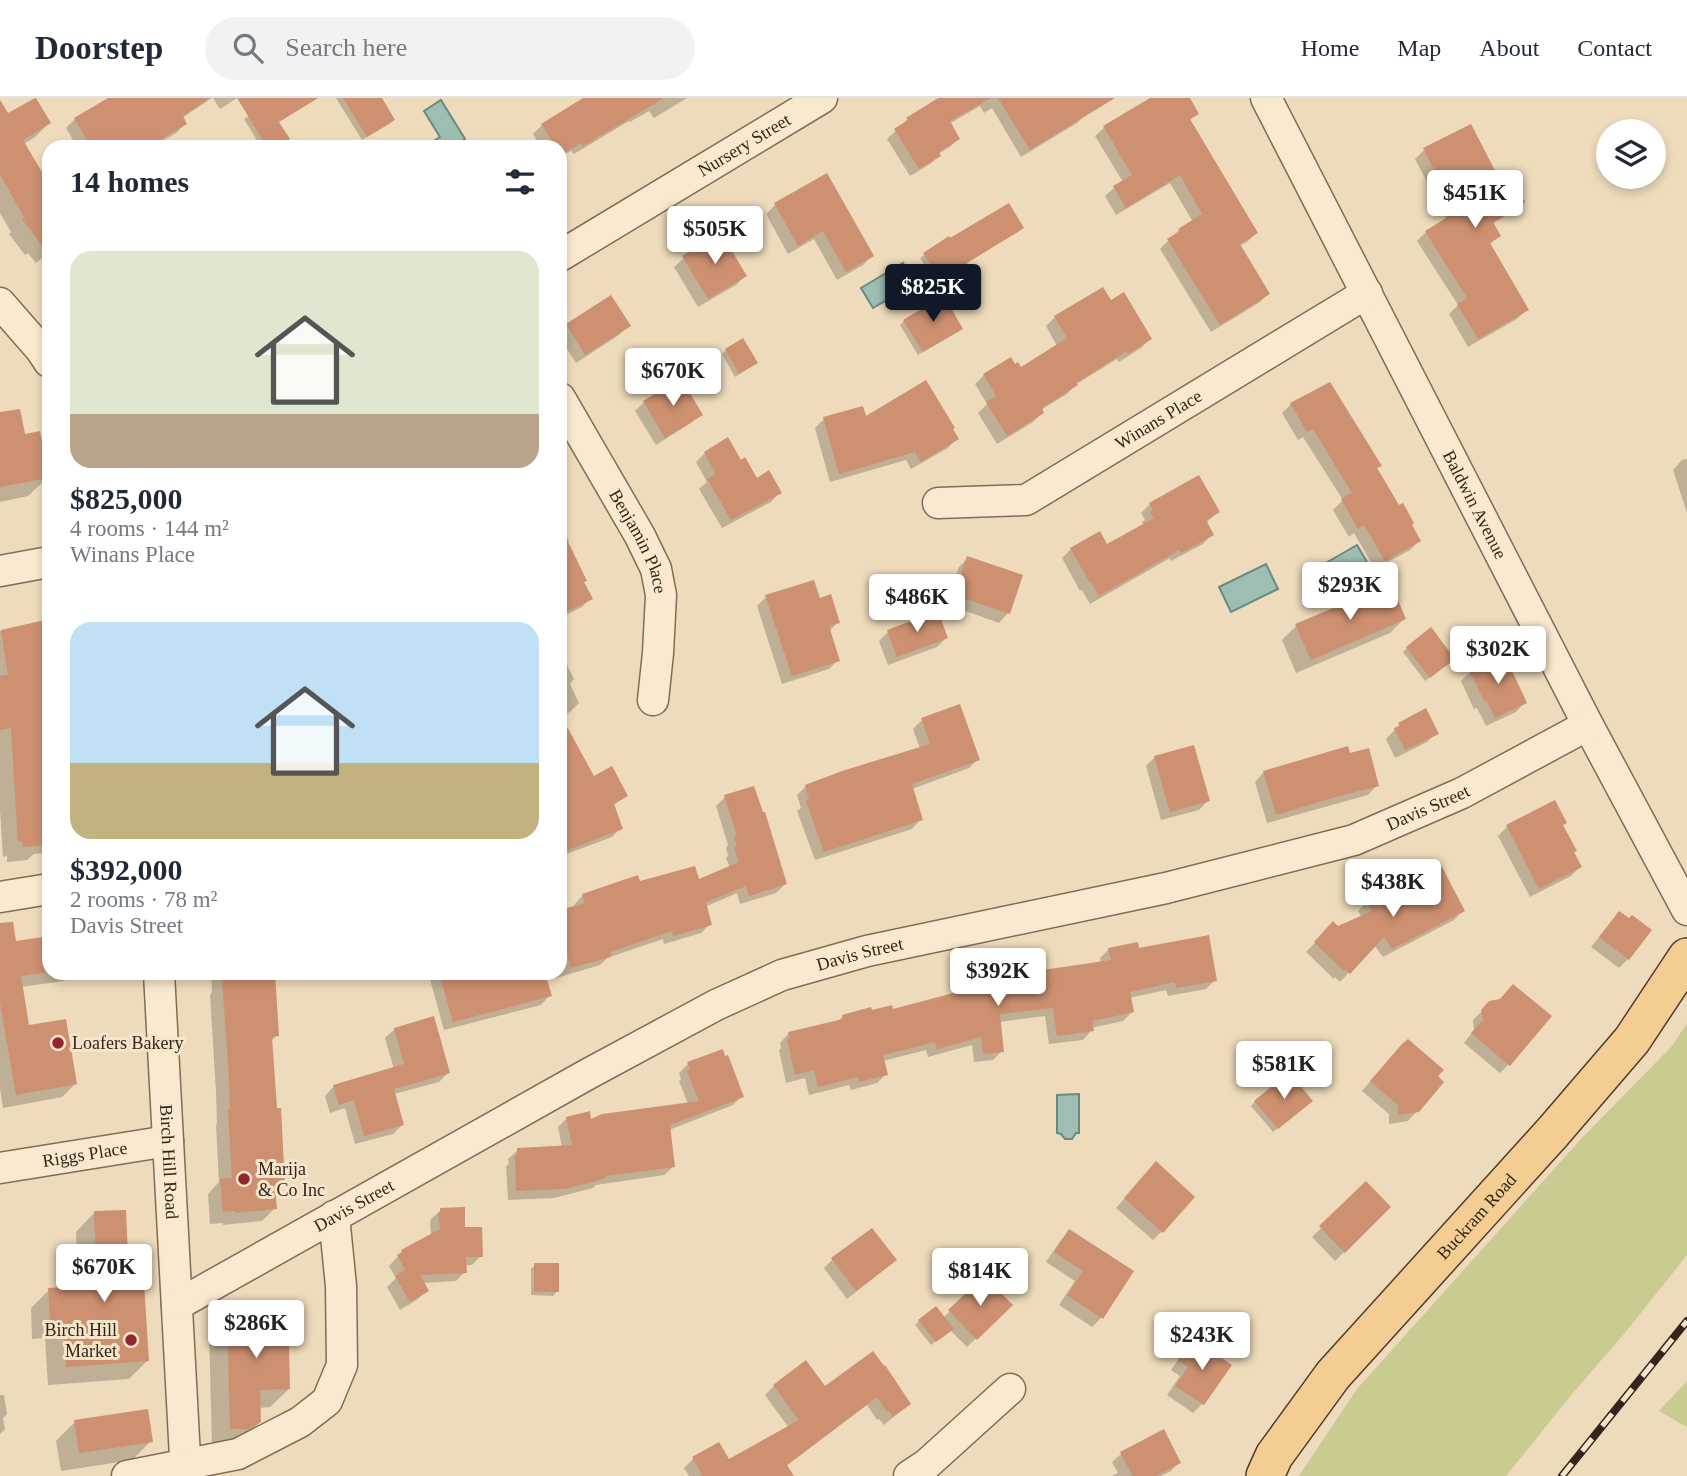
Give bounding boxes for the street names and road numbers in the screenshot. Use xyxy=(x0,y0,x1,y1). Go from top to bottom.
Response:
street label: Nursery Street xyxy=(694,109,794,181)
street label: Winans Place xyxy=(1111,386,1205,454)
street label: Baldwin Avenue xyxy=(1439,447,1511,562)
street label: Benjamin Place xyxy=(605,486,670,595)
street label: Davis Street xyxy=(1383,781,1473,835)
street label: Davis Street xyxy=(814,934,905,975)
street label: Birch Hill Road xyxy=(156,1104,182,1220)
street label: Riggs Place xyxy=(41,1138,129,1171)
street label: Buckram Road xyxy=(1433,1170,1520,1263)
street label: Davis Street xyxy=(310,1175,397,1236)

